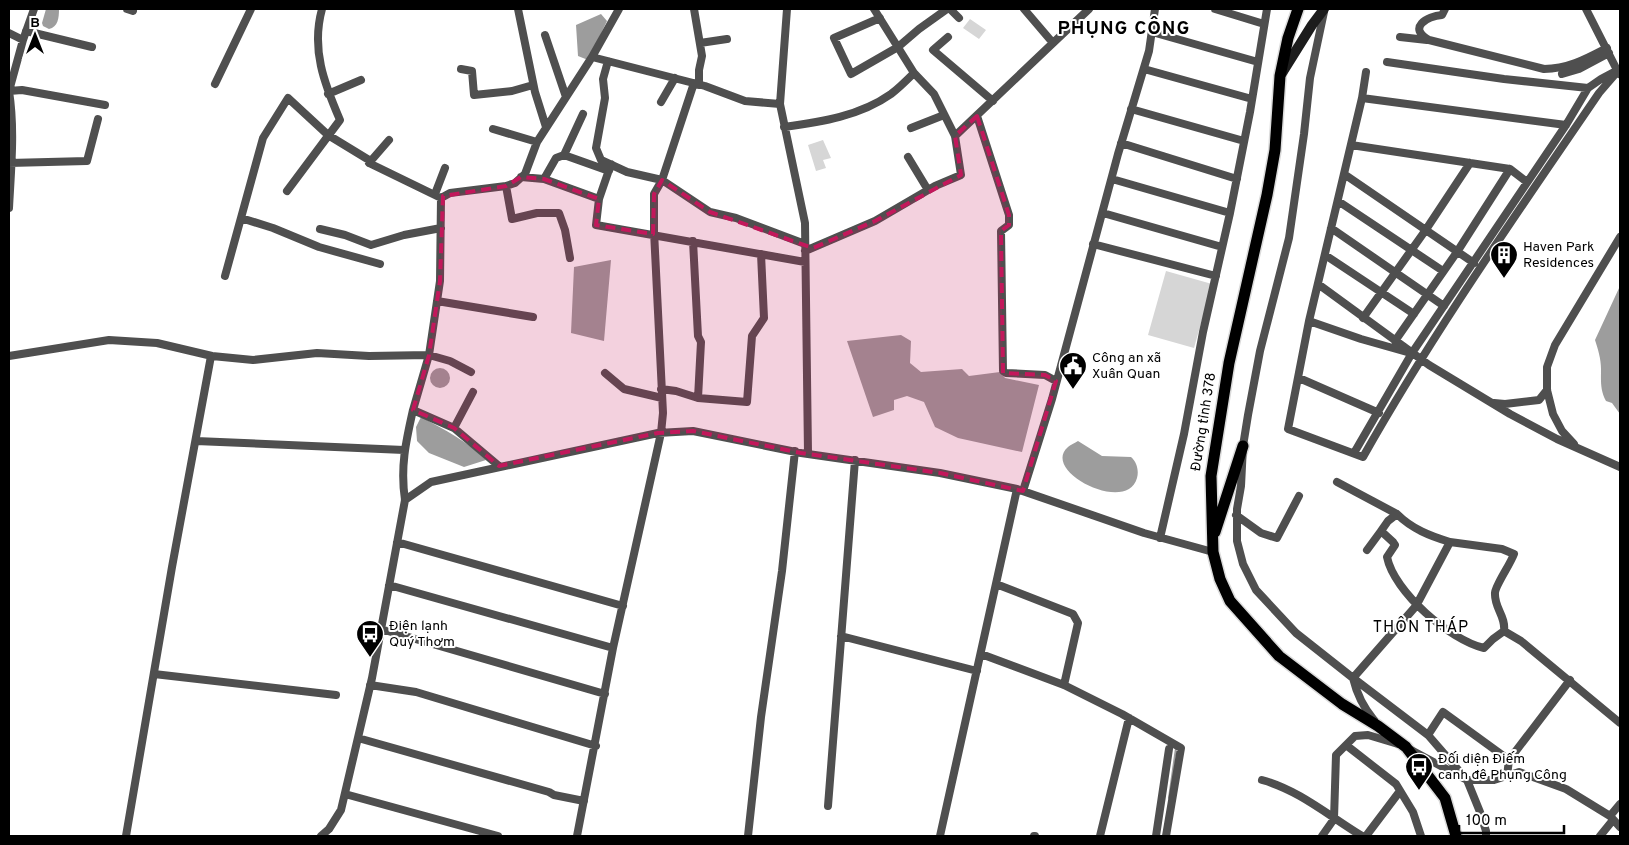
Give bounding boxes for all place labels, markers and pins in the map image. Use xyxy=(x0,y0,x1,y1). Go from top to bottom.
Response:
place label: Haven Park Residences xyxy=(1523,239,1595,272)
building icon: Haven Park Residences xyxy=(1489,240,1519,279)
place label: Công an xã Xuân Quan xyxy=(1092,350,1161,383)
public building icon: Công an xã Xuân Quan xyxy=(1058,351,1088,390)
place label: Điện lạnh Quý Thơm xyxy=(389,618,455,651)
bus stop icon: Điện lạnh Quý Thơm xyxy=(355,619,385,658)
place label: Đối diện Điếm canh đê Phụng Công xyxy=(1438,751,1567,784)
bus stop icon: Đối diện Điếm canh đê Phụng Công xyxy=(1404,752,1434,791)

